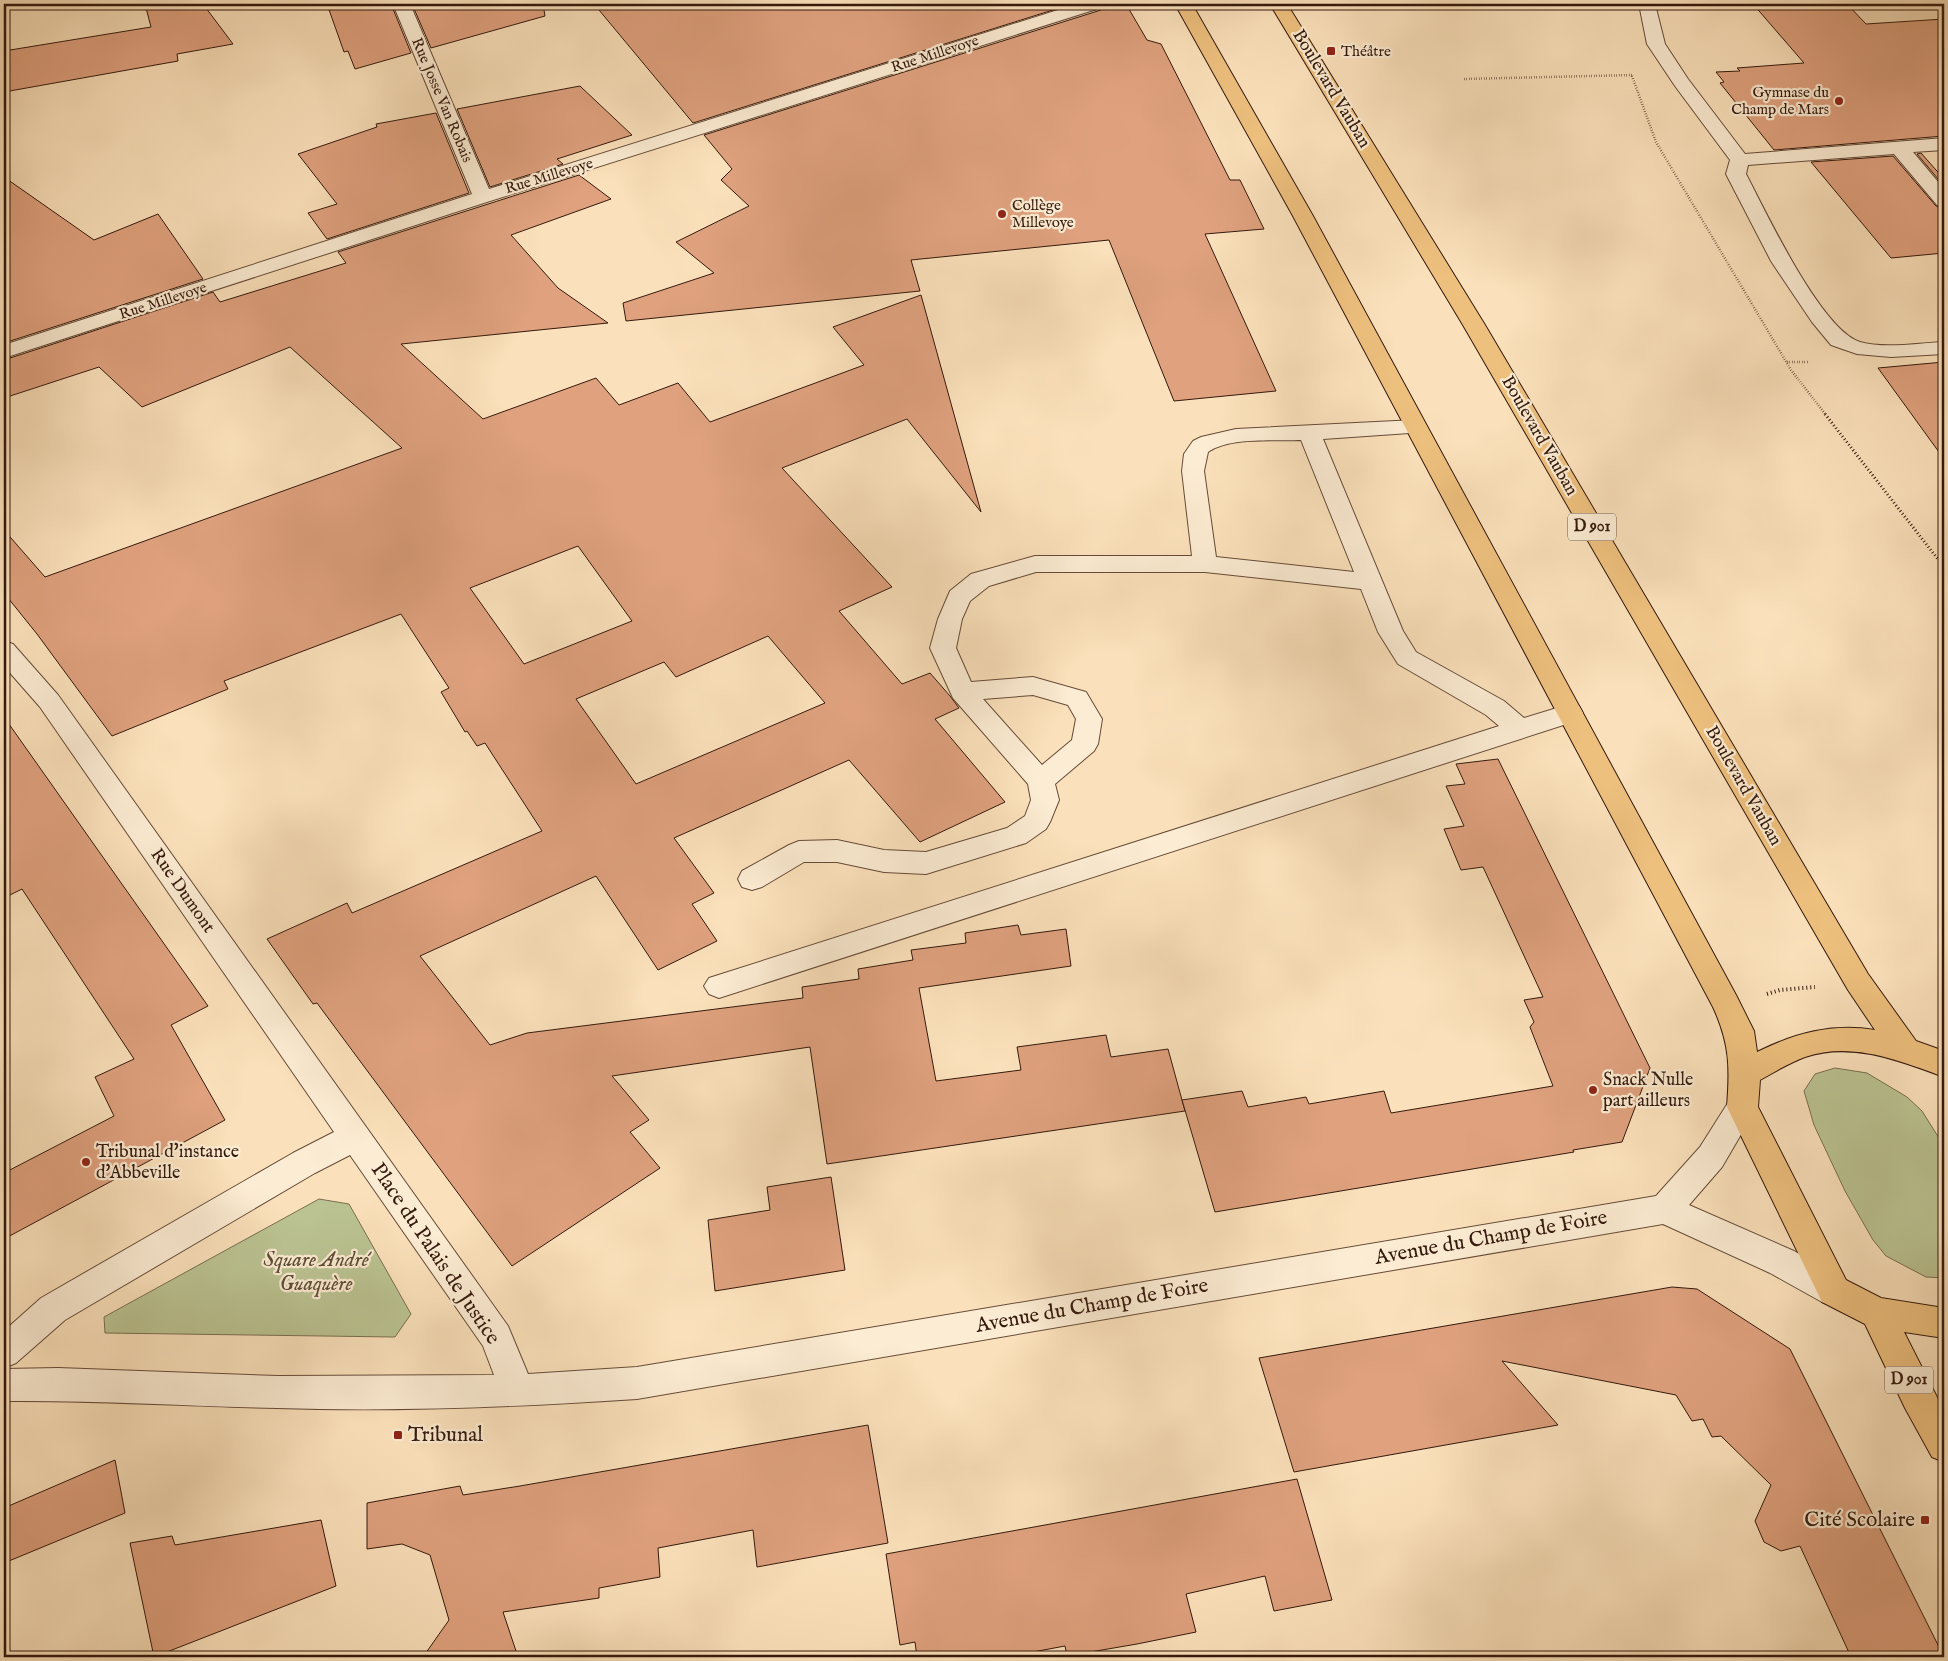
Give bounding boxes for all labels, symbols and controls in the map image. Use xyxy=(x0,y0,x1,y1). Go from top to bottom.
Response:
street label: Boulevard Vauban xyxy=(1286,25,1376,153)
street label: Rue Millevoye xyxy=(889,31,981,77)
street label: Rue Josse Van Robais xyxy=(407,35,477,165)
place label: Théâtre xyxy=(1341,42,1391,61)
marker: Théâtre xyxy=(1325,45,1337,57)
place label: Gymnase du Champ de Mars xyxy=(1731,83,1829,119)
marker: Gymnase du Champ de Mars xyxy=(1833,95,1845,107)
street label: Rue Millevoye xyxy=(503,154,595,198)
place label: Collège Millevoye xyxy=(1012,196,1074,232)
marker: Collège Millevoye xyxy=(996,208,1008,220)
street label: Rue Millevoye xyxy=(117,278,209,324)
street label: Boulevard Vauban xyxy=(1495,372,1583,500)
road number: D 901 xyxy=(1568,514,1616,540)
street label: Boulevard Vauban xyxy=(1699,722,1787,850)
street label: Rue Dumont xyxy=(144,844,220,938)
place label: Snack Nulle part ailleurs xyxy=(1603,1069,1693,1113)
marker: Snack Nulle part ailleurs xyxy=(1587,1084,1599,1096)
place label: Tribunal d'instance d'Abbeville xyxy=(96,1141,239,1185)
marker: Tribunal d'instance d'Abbeville xyxy=(80,1156,92,1168)
street label: Place du Palais de Justice xyxy=(364,1158,506,1350)
street label: Avenue du Champ de Foire xyxy=(1372,1204,1610,1272)
park label: Square André Guaquère xyxy=(263,1247,372,1298)
street label: Avenue du Champ de Foire xyxy=(973,1272,1211,1340)
road number: D 901 xyxy=(1885,1366,1933,1394)
place label: Tribunal xyxy=(408,1422,483,1449)
marker: Tribunal xyxy=(392,1429,404,1441)
place label: Cité Scolaire xyxy=(1804,1507,1915,1534)
marker: Cité Scolaire xyxy=(1919,1514,1931,1526)

